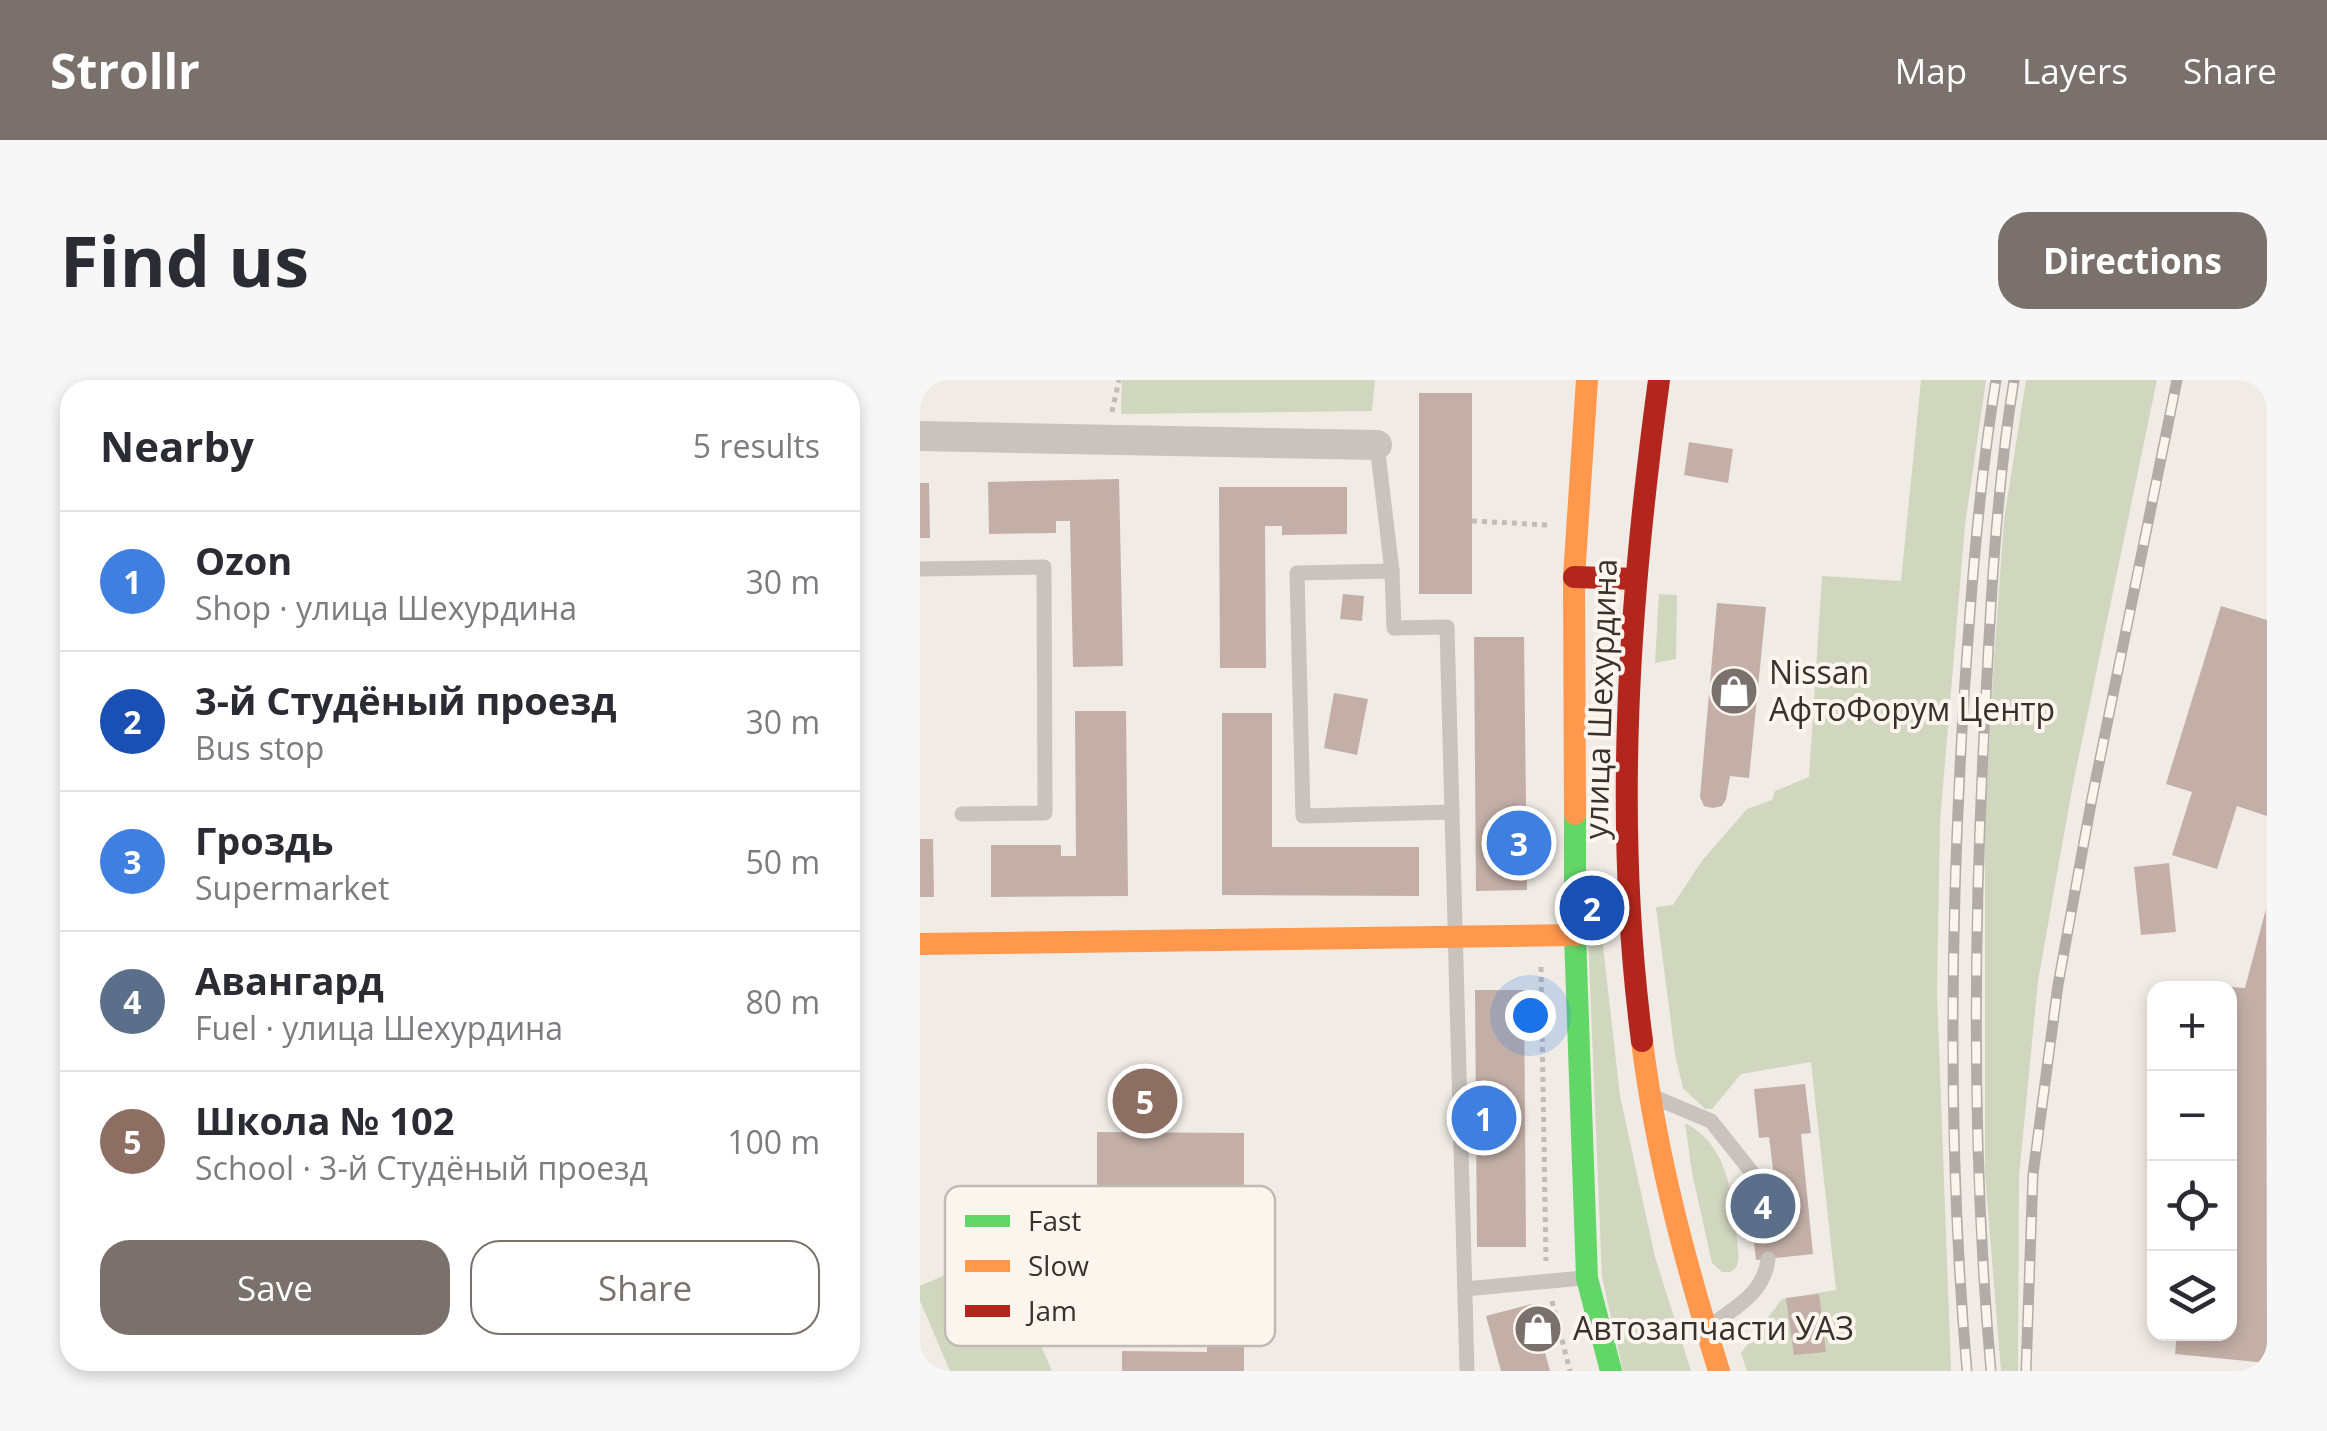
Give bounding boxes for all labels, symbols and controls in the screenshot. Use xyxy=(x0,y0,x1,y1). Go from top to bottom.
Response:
text: Strollr xyxy=(50,38,200,103)
text: Map xyxy=(1895,47,1967,94)
text: Layers xyxy=(2022,47,2128,94)
text: Share xyxy=(2183,47,2277,94)
text: Find us xyxy=(60,212,309,308)
button: Directions xyxy=(1998,212,2267,309)
text: Nearby xyxy=(100,417,254,474)
text: 5 results xyxy=(693,424,820,467)
text: Ozon xyxy=(195,534,292,586)
street label: улица Шехурдина xyxy=(1573,558,1626,840)
text: 1 xyxy=(123,560,142,603)
text: 30 m xyxy=(745,560,820,603)
text: Shop · улица Шехурдина xyxy=(195,586,577,629)
place label: Nissan АфтоФорум Центр xyxy=(1769,650,2055,730)
shop icon: Nissan АфтоФорум Центр xyxy=(1708,665,1760,717)
text: 3-й Студёный проезд xyxy=(195,674,617,726)
text: 2 xyxy=(123,700,142,743)
text: 30 m xyxy=(745,700,820,743)
text: Bus stop xyxy=(195,726,324,769)
pin: 3 xyxy=(1486,806,1552,880)
text: Гроздь xyxy=(195,814,334,866)
text: 3 xyxy=(123,840,142,883)
text: 50 m xyxy=(745,840,820,883)
text: Supermarket xyxy=(195,866,389,909)
pin: 2 xyxy=(1560,870,1624,946)
text: Авангард xyxy=(195,954,384,1006)
text: 4 xyxy=(123,980,142,1023)
text: 80 m xyxy=(745,980,820,1023)
map controls xyxy=(2147,981,2237,1341)
button: + xyxy=(2147,981,2237,1071)
your location xyxy=(1505,990,1556,1041)
text: Fuel · улица Шехурдина xyxy=(195,1006,563,1049)
pin: 5 xyxy=(1112,1064,1178,1138)
button: − xyxy=(2147,1071,2237,1161)
pin: 1 xyxy=(1452,1080,1516,1156)
text: Школа № 102 xyxy=(195,1094,454,1146)
text: 5 xyxy=(123,1120,142,1163)
text: 100 m xyxy=(727,1120,820,1163)
text: School · 3-й Студёный проезд xyxy=(195,1146,648,1189)
button: locate xyxy=(2147,1161,2237,1251)
pin: 4 xyxy=(1730,1168,1796,1244)
legend xyxy=(945,1186,1275,1346)
text: Fast xyxy=(1028,1201,1081,1239)
button: Save xyxy=(100,1240,450,1335)
button: Share xyxy=(470,1240,820,1335)
text: Slow xyxy=(1028,1246,1089,1284)
button: layers xyxy=(2147,1251,2237,1341)
text: Jam xyxy=(1025,1291,1077,1329)
shop icon: Автозапчасти УАЗ xyxy=(1512,1303,1564,1355)
place label: Автозапчасти УАЗ xyxy=(1573,1306,1854,1349)

